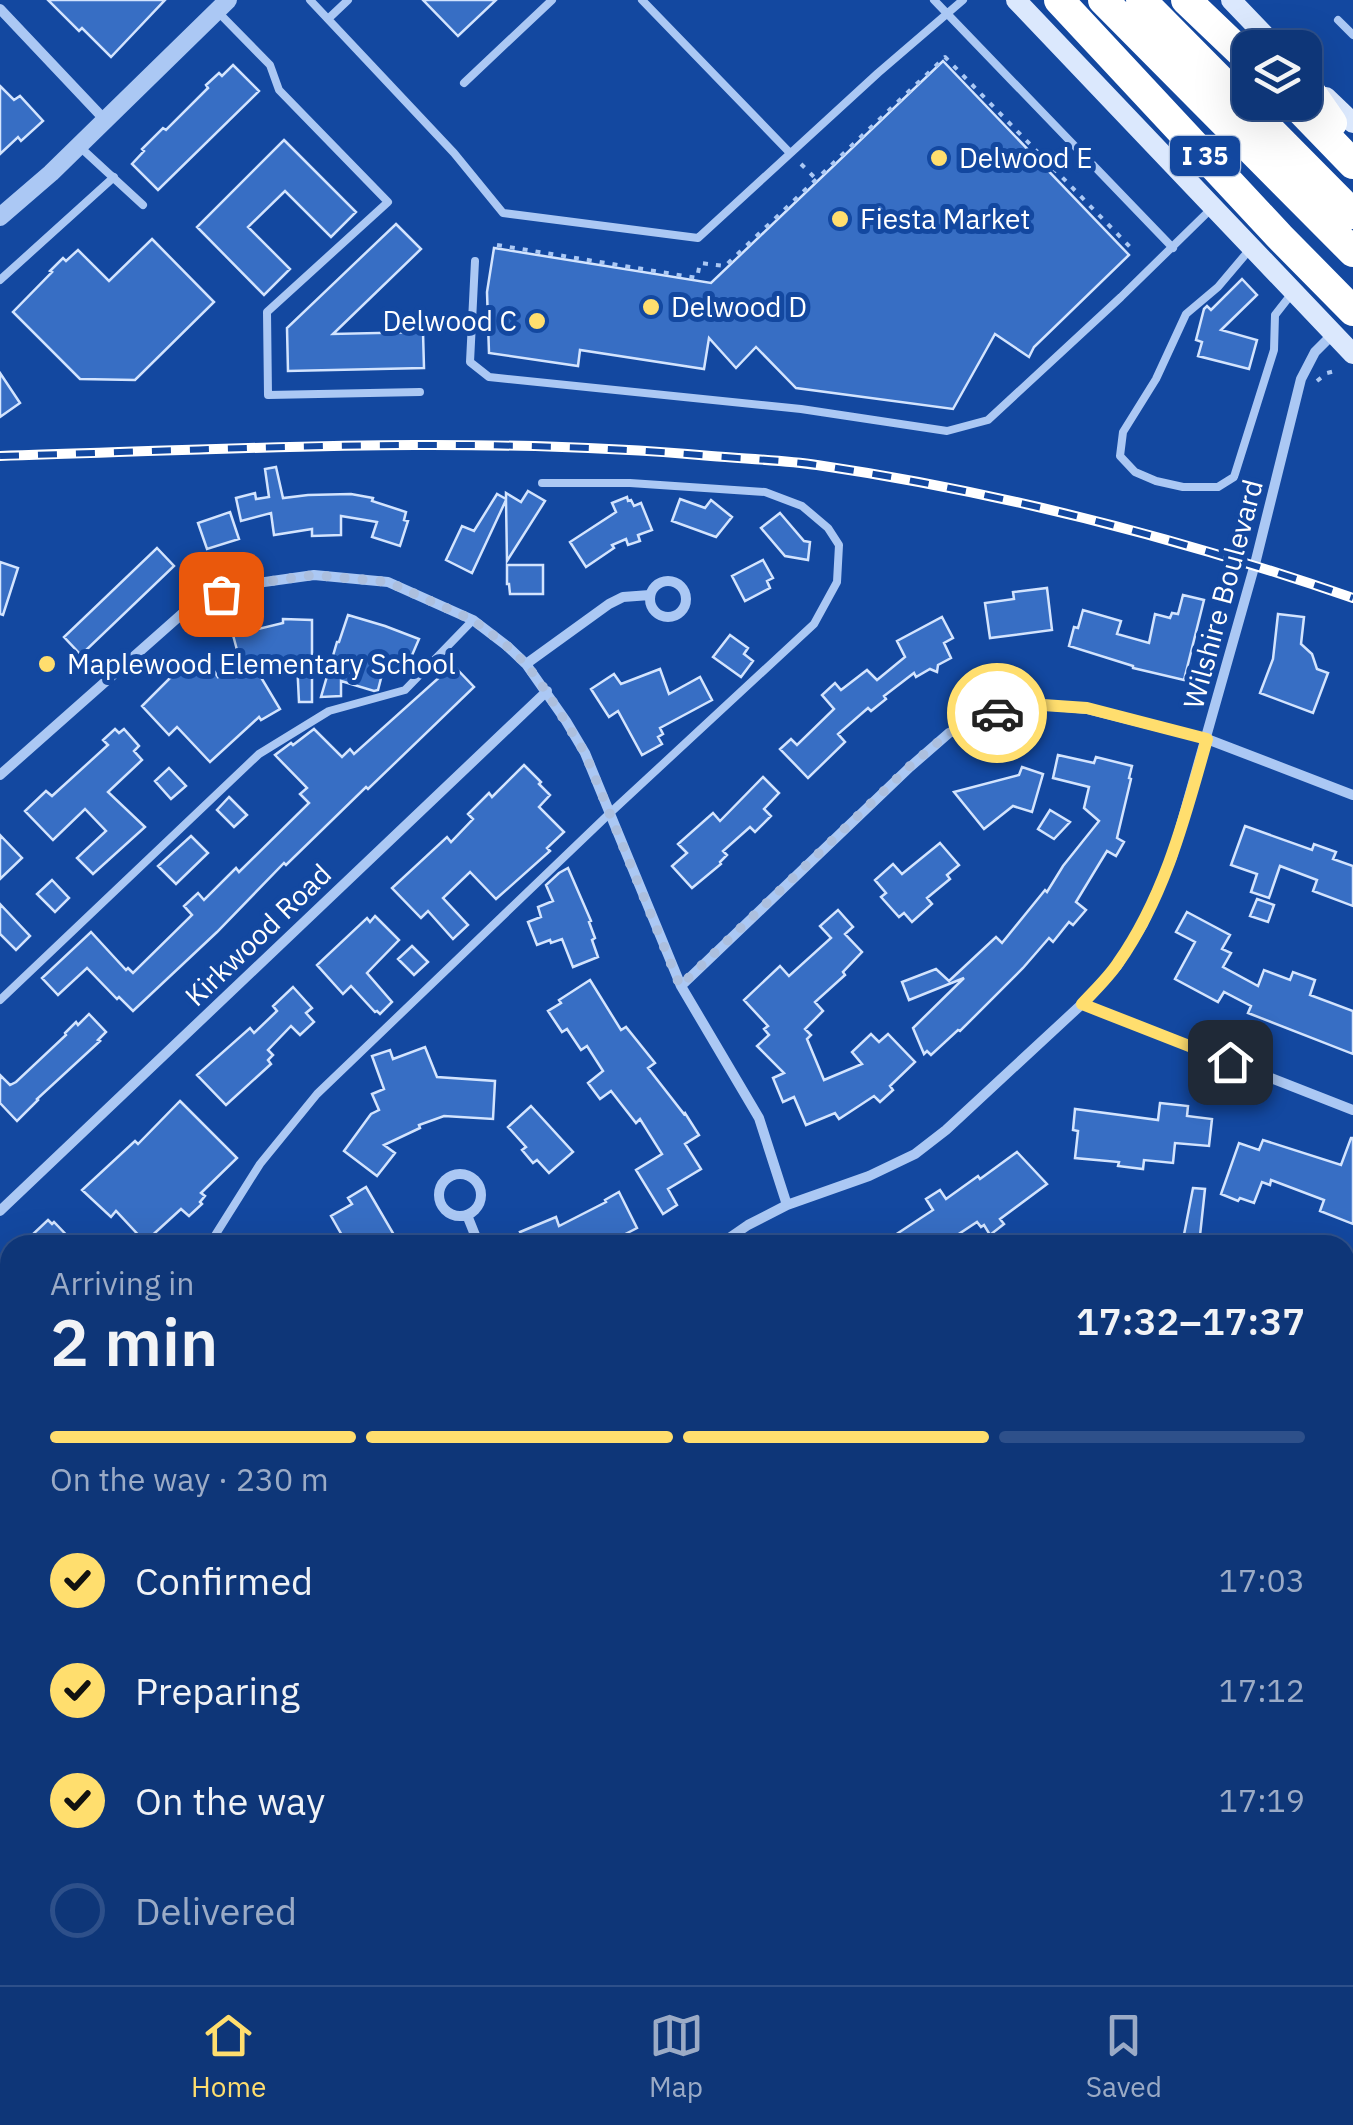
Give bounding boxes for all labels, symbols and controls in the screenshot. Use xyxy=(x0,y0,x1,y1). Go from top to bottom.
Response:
map controls xyxy=(1232,30,1322,120)
button: layers xyxy=(1232,30,1322,120)
road number: I 35 xyxy=(1170,136,1240,176)
place label: Delwood E xyxy=(959,139,1093,176)
marker: Delwood E xyxy=(928,147,950,169)
place label: Fiesta Market xyxy=(860,200,1030,237)
marker: Fiesta Market xyxy=(829,208,851,230)
place label: Delwood D xyxy=(671,288,807,325)
marker: Delwood D xyxy=(640,296,662,318)
place label: Delwood C xyxy=(382,302,517,339)
marker: Delwood C xyxy=(526,310,548,332)
street label: Wilshire Boulevard xyxy=(1174,475,1271,712)
pin xyxy=(179,552,264,637)
icon: bag xyxy=(194,567,249,622)
place label: Maplewood Elementary School xyxy=(67,645,456,682)
marker: Maplewood Elementary School xyxy=(36,653,58,675)
courier xyxy=(947,663,1047,763)
icon: car xyxy=(970,686,1025,741)
street label: Kirkwood Road xyxy=(177,855,339,1014)
pin xyxy=(1188,1020,1273,1105)
icon: home xyxy=(1203,1035,1258,1090)
text: Arriving in xyxy=(50,1262,195,1304)
text: 17:32–17:37 xyxy=(1076,1296,1305,1345)
text: 2 min xyxy=(50,1299,218,1384)
text: On the way · 230 m xyxy=(50,1458,329,1500)
icon: check xyxy=(50,1553,105,1608)
text: Confirmed xyxy=(135,1556,313,1605)
text: 17:03 xyxy=(1219,1559,1305,1601)
icon: check xyxy=(50,1663,105,1718)
text: Preparing xyxy=(135,1666,300,1715)
text: 17:12 xyxy=(1219,1669,1305,1711)
icon: check xyxy=(50,1773,105,1828)
text: On the way xyxy=(135,1776,325,1825)
text: 17:19 xyxy=(1219,1779,1305,1821)
text: Delivered xyxy=(135,1886,297,1935)
tab: Home xyxy=(191,2008,266,2105)
tab: Map xyxy=(649,2008,704,2105)
tab: Saved xyxy=(1086,2008,1162,2105)

